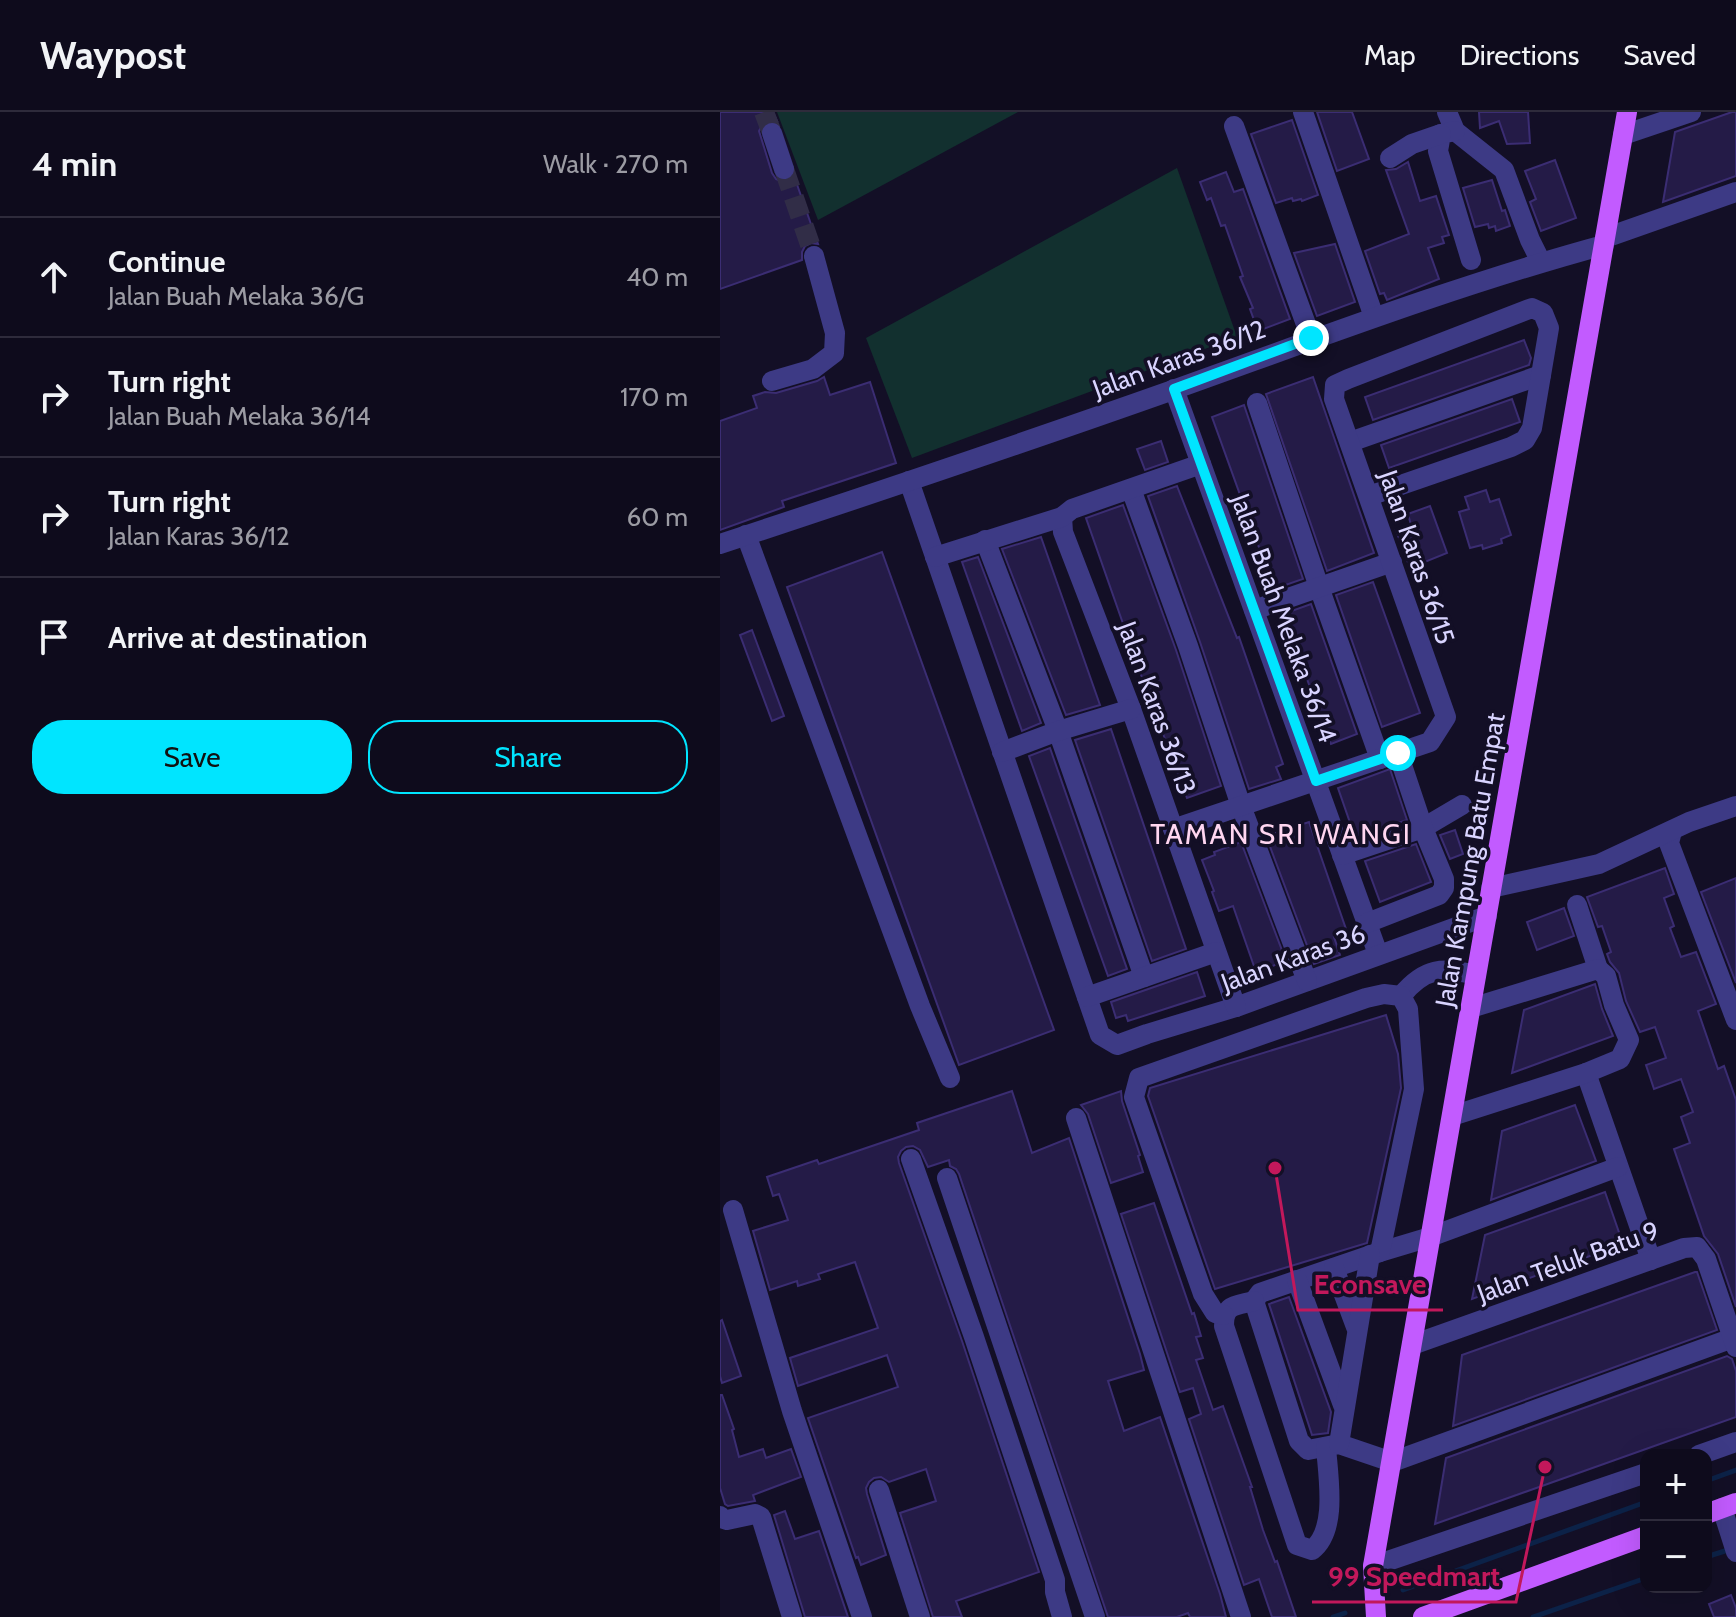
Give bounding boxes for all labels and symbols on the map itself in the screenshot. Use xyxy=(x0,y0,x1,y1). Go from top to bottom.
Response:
street label: Jalan Karas 36/12 xyxy=(1087,313,1270,405)
route end xyxy=(1293,320,1329,356)
street label: Jalan Karas 36/15 xyxy=(1372,465,1462,648)
street label: Jalan Buah Melaka 36/14 xyxy=(1224,488,1344,747)
street label: Jalan Karas 36/13 xyxy=(1111,616,1203,799)
street label: Jalan Kampung Batu Empat xyxy=(1428,710,1512,1010)
route start xyxy=(1380,735,1416,771)
district label: TAMAN SRI WANGI xyxy=(1150,817,1412,851)
street label: Jalan Karas 36 xyxy=(1216,917,1369,999)
street label: Jalan Teluk Batu 9 xyxy=(1472,1214,1663,1310)
callout: Econsave xyxy=(1298,1258,1443,1310)
text: Econsave xyxy=(1313,1267,1427,1301)
callout: 99 Speedmart xyxy=(1312,1550,1516,1602)
text: 99 Speedmart xyxy=(1328,1559,1500,1593)

